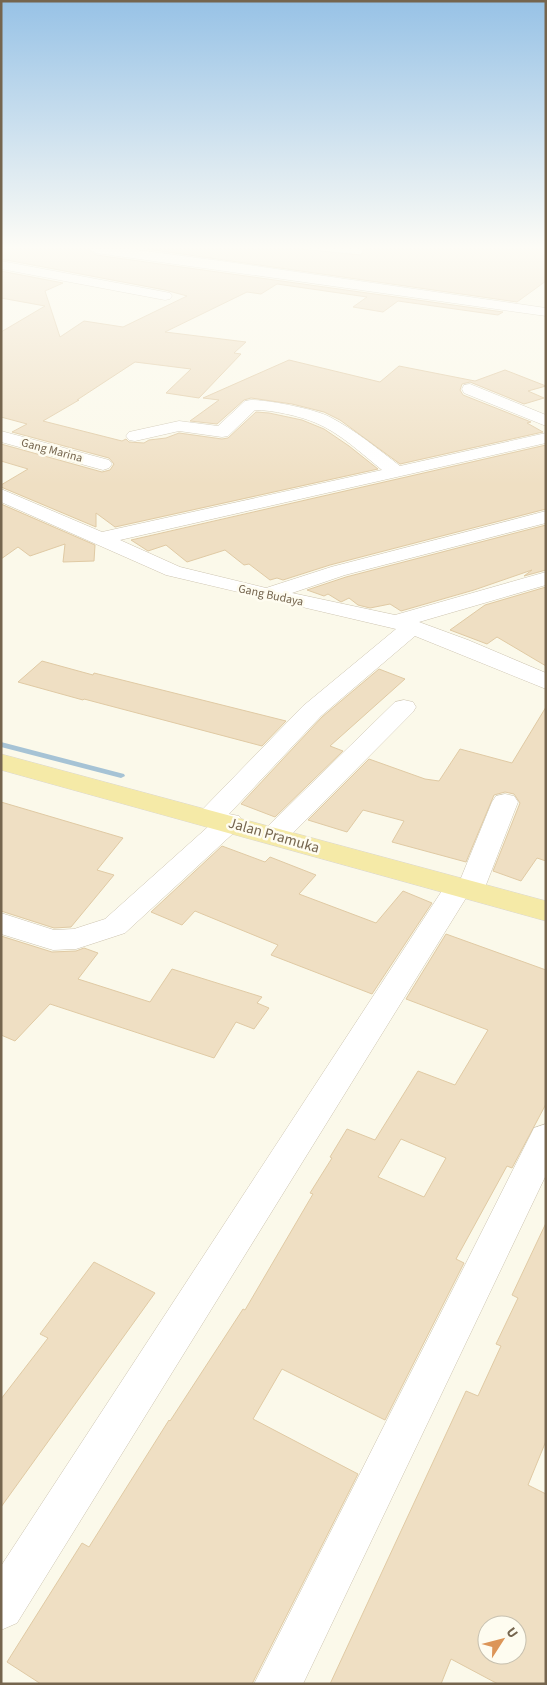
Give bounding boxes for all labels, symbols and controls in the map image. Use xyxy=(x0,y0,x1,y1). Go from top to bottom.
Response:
street label: Gang Marina xyxy=(19,434,84,467)
street label: Gang Budaya xyxy=(237,580,305,611)
street label: Jalan Pramuka xyxy=(226,812,322,858)
north arrow xyxy=(477,1615,527,1665)
text: U xyxy=(501,1623,523,1643)

